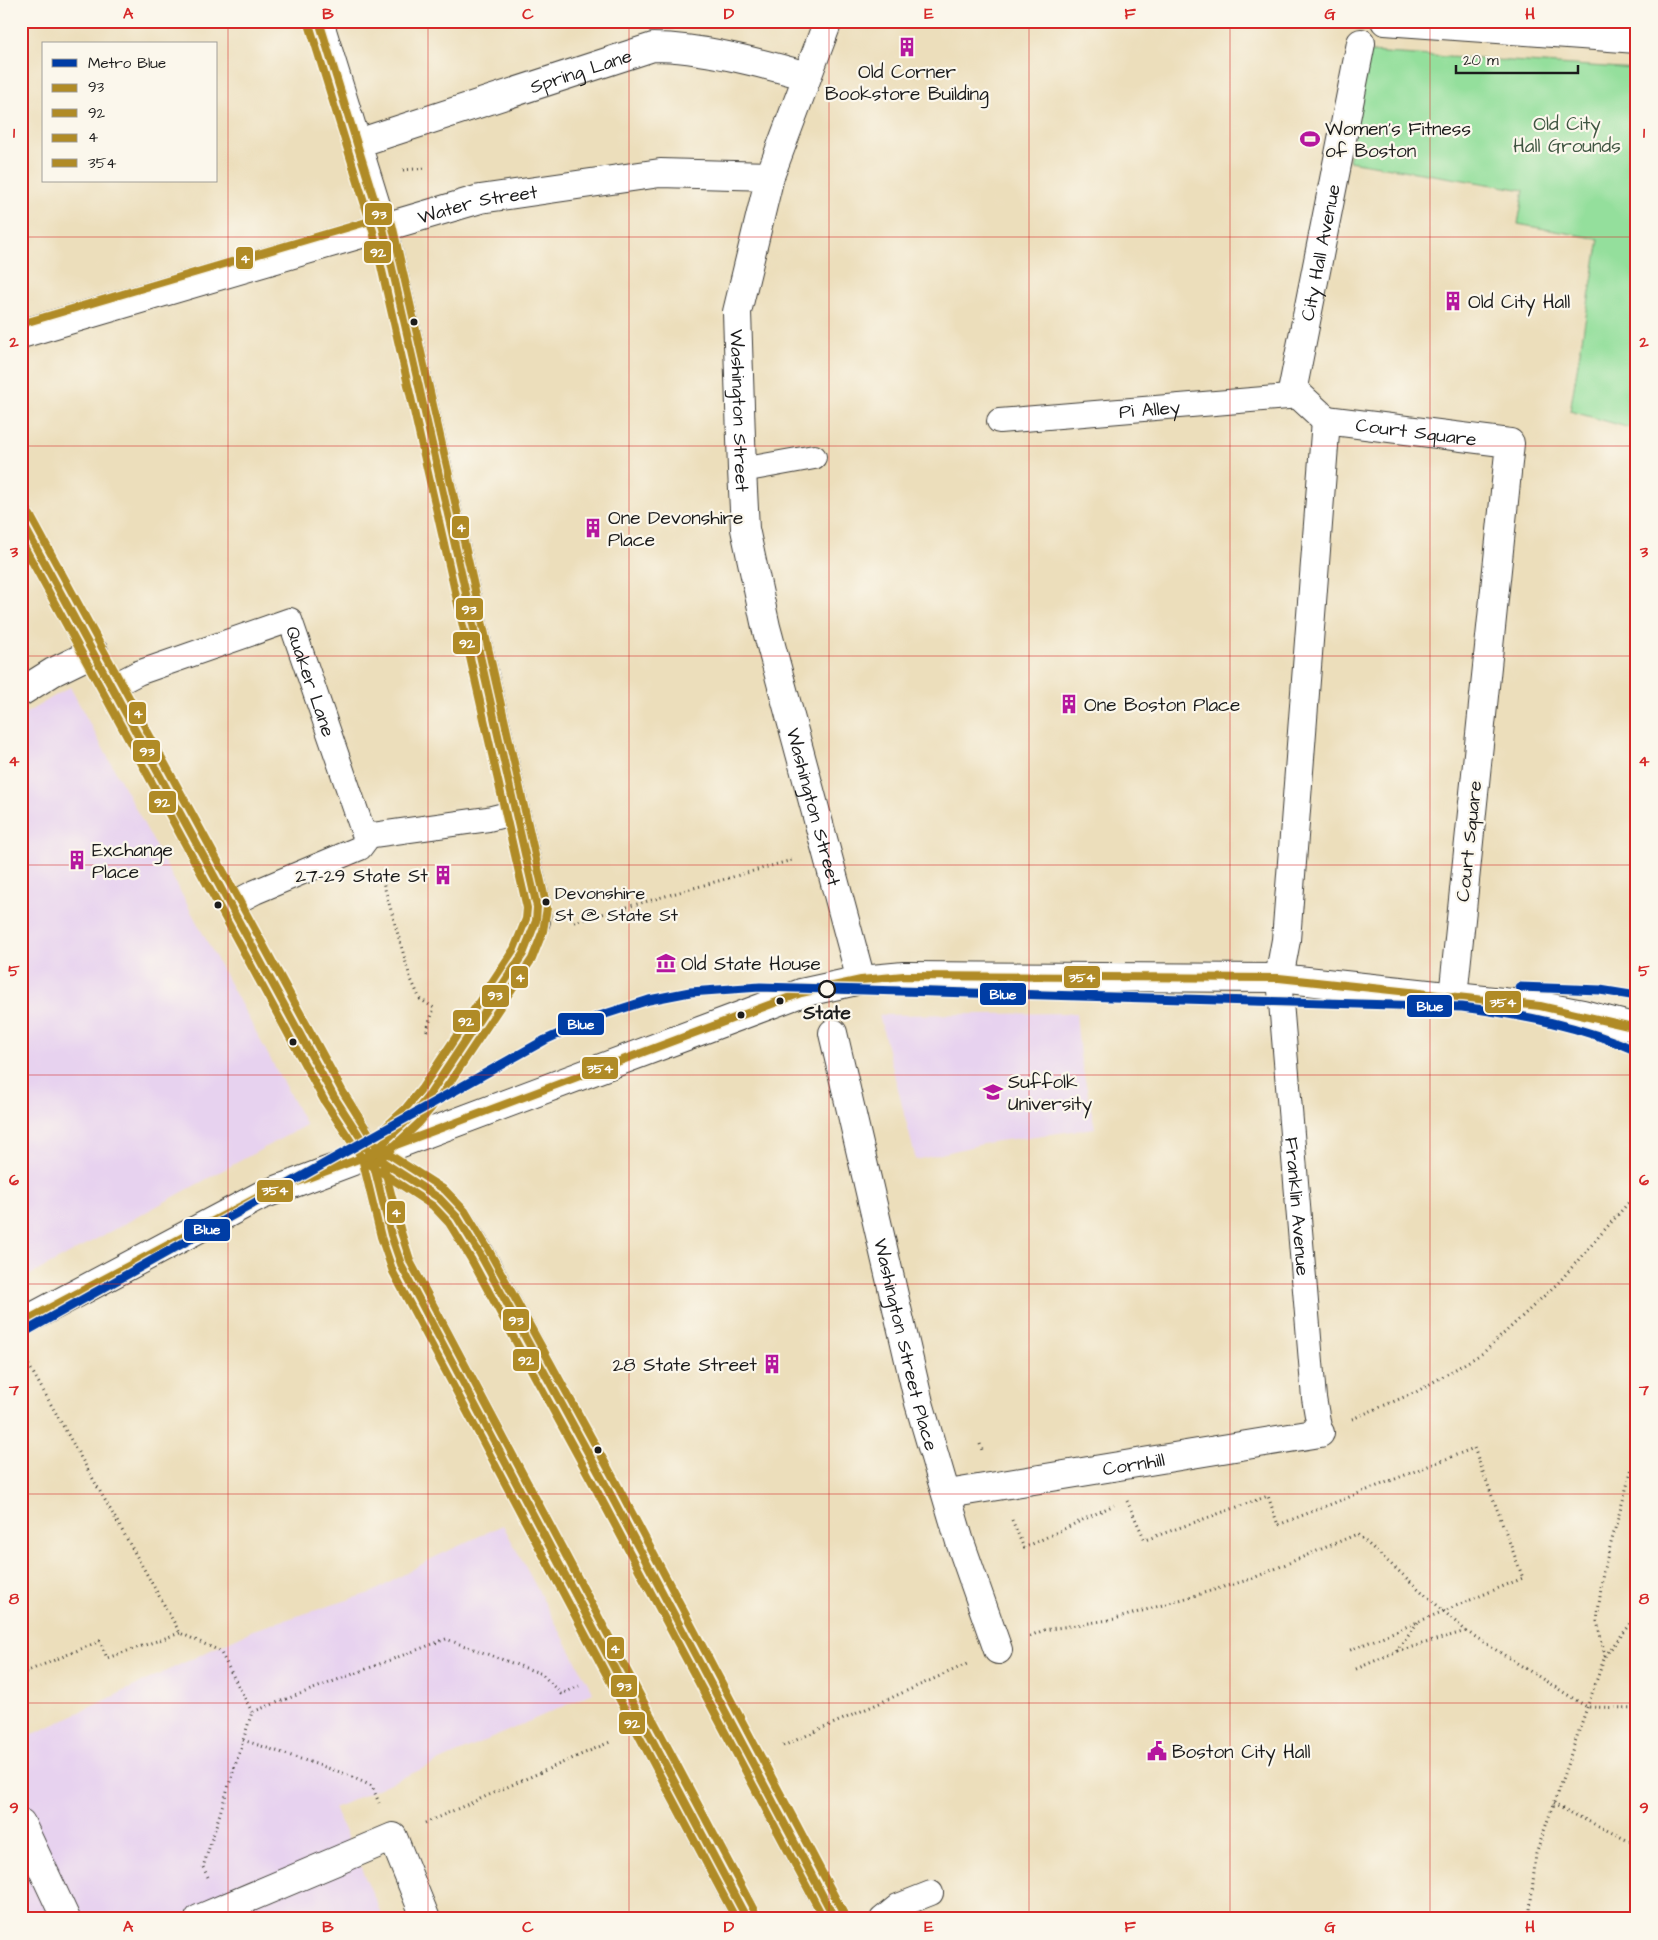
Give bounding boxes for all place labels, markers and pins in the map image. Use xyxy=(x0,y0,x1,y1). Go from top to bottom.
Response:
building icon: Old Corner Bookstore Building xyxy=(896,36,918,58)
place label: Old Corner Bookstore Building xyxy=(825,59,989,109)
place label: Women's Fitness of Boston xyxy=(1325,116,1471,165)
sports icon: Women's Fitness of Boston xyxy=(1299,128,1321,150)
place label: Old City Hall xyxy=(1468,289,1570,317)
building icon: Old City Hall xyxy=(1442,290,1464,312)
unlabelled marker xyxy=(409,317,419,327)
place label: One Devonshire Place xyxy=(608,505,743,554)
building icon: One Devonshire Place xyxy=(582,517,604,539)
place label: One Boston Place xyxy=(1084,692,1240,719)
building icon: One Boston Place xyxy=(1058,693,1080,715)
place label: Exchange Place xyxy=(92,837,173,886)
building icon: Exchange Place xyxy=(66,849,88,871)
place label: 27-29 State St xyxy=(295,863,428,890)
building icon: 27-29 State St xyxy=(432,864,454,886)
place label: Devonshire St @ State St xyxy=(555,881,679,928)
marker: Devonshire St @ State St xyxy=(541,897,551,907)
unlabelled marker xyxy=(213,900,223,910)
place label: Old State House xyxy=(681,951,821,978)
museum icon: Old State House xyxy=(655,952,677,974)
marker: State xyxy=(818,980,836,998)
unlabelled marker xyxy=(775,996,785,1006)
place label: State xyxy=(802,1000,851,1027)
unlabelled marker xyxy=(736,1010,746,1020)
unlabelled marker xyxy=(288,1037,298,1047)
place label: Suffolk University xyxy=(1008,1069,1093,1119)
school or university icon: Suffolk University xyxy=(982,1081,1004,1103)
place label: 28 State Street xyxy=(612,1352,757,1379)
building icon: 28 State Street xyxy=(761,1353,783,1375)
unlabelled marker xyxy=(593,1445,603,1455)
place label: Boston City Hall xyxy=(1172,1739,1310,1767)
public building icon: Boston City Hall xyxy=(1146,1740,1168,1762)

